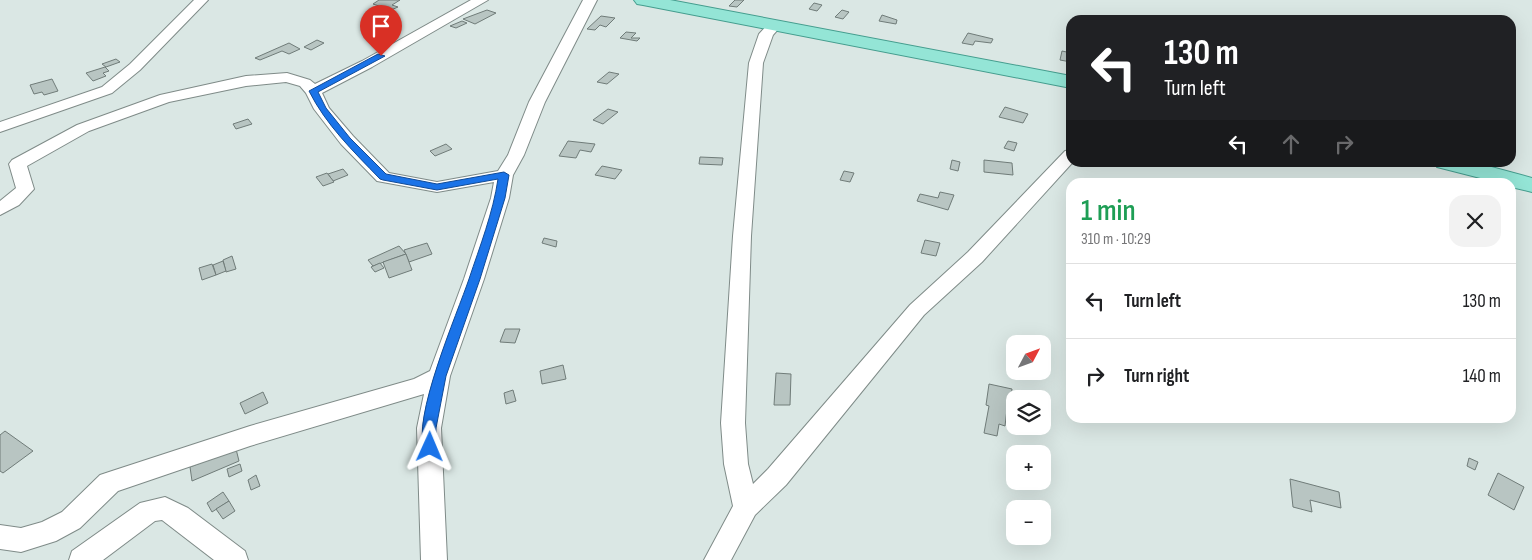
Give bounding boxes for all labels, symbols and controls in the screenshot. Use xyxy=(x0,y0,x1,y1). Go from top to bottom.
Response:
pin xyxy=(360,5,402,56)
icon: arrive xyxy=(367,12,395,40)
text: 130 m xyxy=(1164,32,1239,75)
icon: left xyxy=(1081,35,1146,100)
text: Turn left xyxy=(1164,75,1226,102)
icon: left xyxy=(1224,130,1252,158)
icon: ahead xyxy=(1277,130,1305,158)
icon: right xyxy=(1330,130,1358,158)
text: 1 min xyxy=(1081,193,1136,229)
button: close xyxy=(1449,195,1501,247)
text: 310 m · 10:29 xyxy=(1081,230,1151,249)
icon: left xyxy=(1081,287,1109,315)
text: Turn left xyxy=(1124,290,1181,313)
text: 130 m xyxy=(1463,290,1501,313)
north arrow xyxy=(1006,335,1051,380)
map controls xyxy=(1006,335,1051,545)
icon: right xyxy=(1081,362,1109,390)
text: Turn right xyxy=(1124,365,1189,388)
text: 140 m xyxy=(1463,365,1501,388)
button: layers xyxy=(1006,390,1051,435)
position arrow xyxy=(403,420,455,472)
button: + xyxy=(1006,445,1051,490)
button: − xyxy=(1006,500,1051,545)

